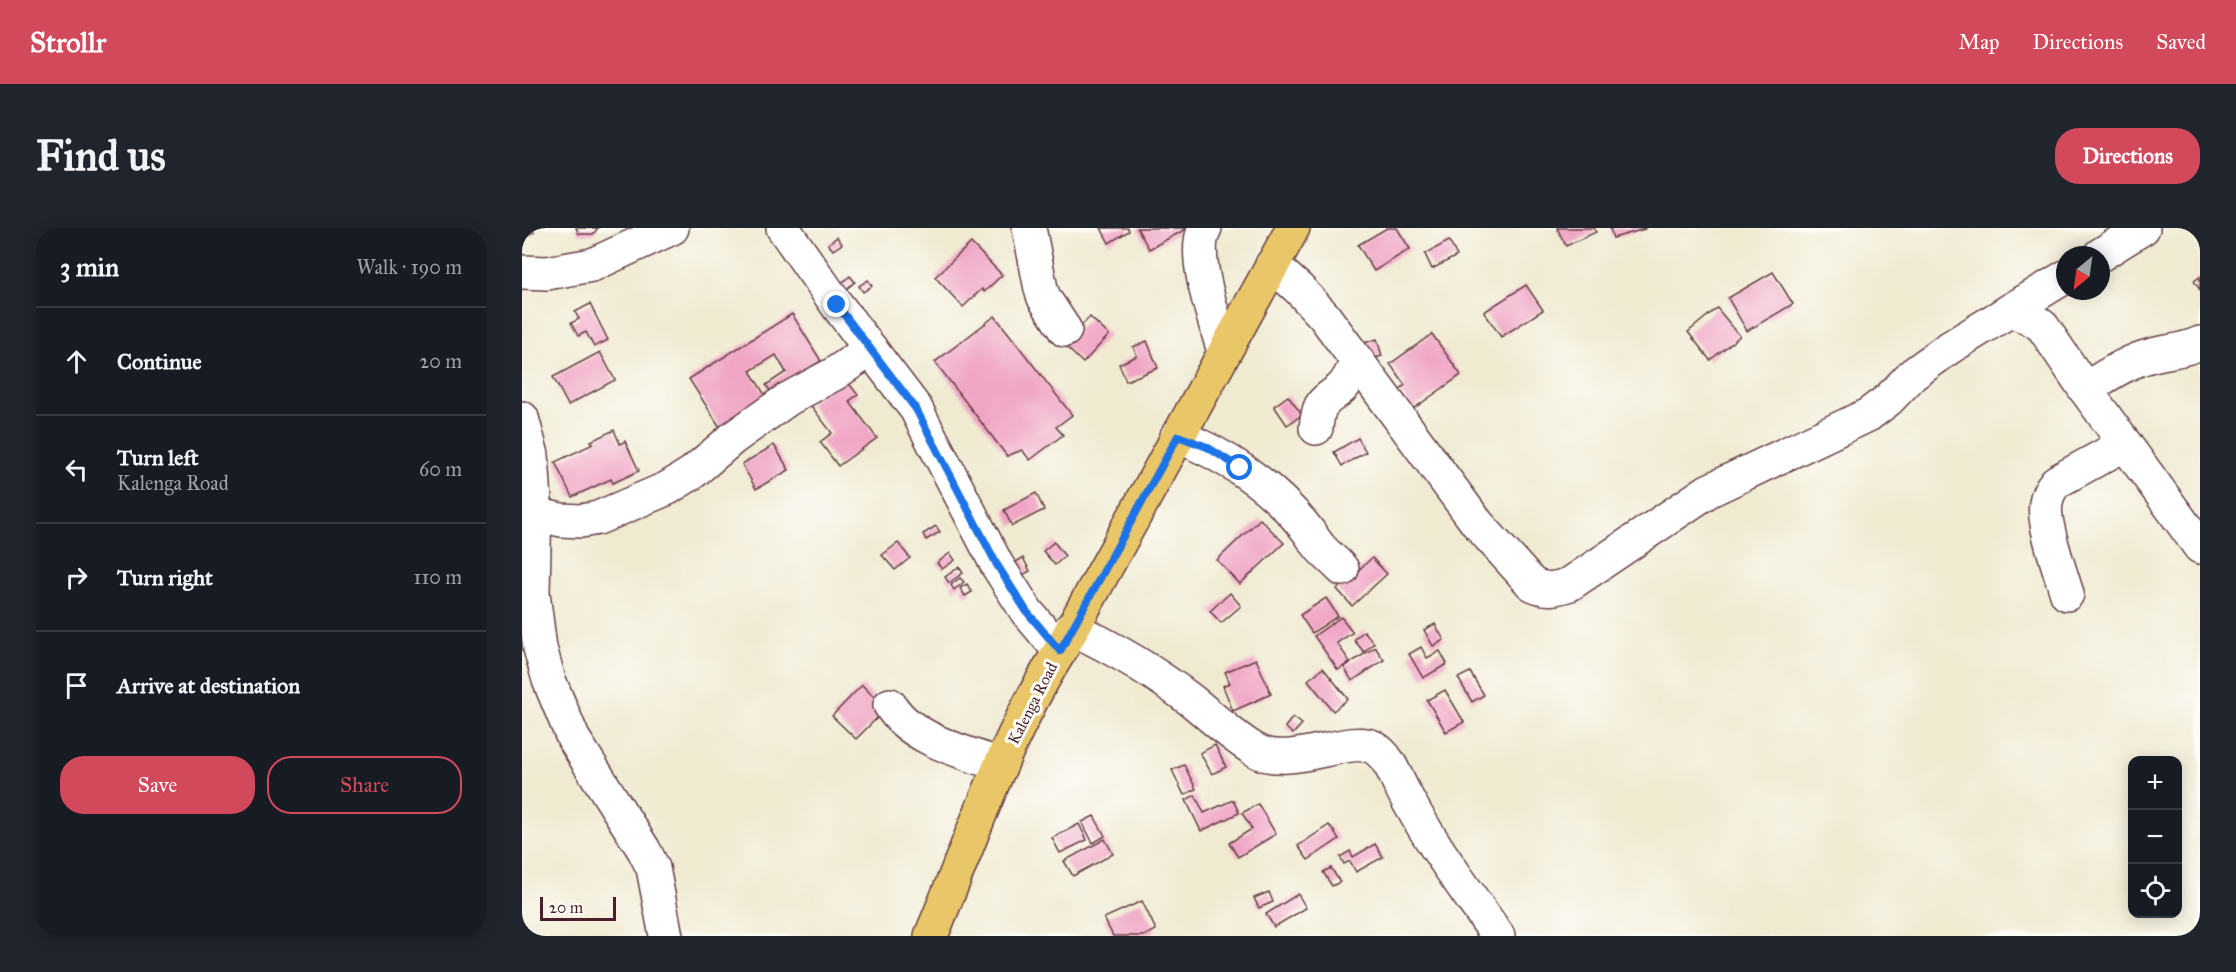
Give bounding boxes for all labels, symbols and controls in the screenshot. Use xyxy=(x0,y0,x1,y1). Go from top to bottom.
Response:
text: Strollr xyxy=(30,25,106,60)
text: Map xyxy=(1959,29,2000,55)
text: Directions xyxy=(2033,29,2123,55)
text: Saved xyxy=(2156,29,2206,55)
button: Directions xyxy=(2055,128,2200,184)
text: Find us xyxy=(36,130,166,182)
north arrow xyxy=(2056,246,2110,300)
text: 3 min xyxy=(60,251,119,283)
text: Walk · 190 m xyxy=(357,255,462,279)
route end xyxy=(823,291,849,317)
icon: ahead xyxy=(60,345,93,378)
text: Continue xyxy=(117,348,202,375)
text: 20 m xyxy=(419,349,462,373)
text: Turn left xyxy=(117,444,199,471)
icon: left xyxy=(60,453,93,486)
route start xyxy=(1226,454,1252,480)
text: 60 m xyxy=(419,457,462,481)
text: Kalenga Road xyxy=(117,471,229,495)
icon: right xyxy=(60,561,93,594)
text: Turn right xyxy=(117,564,213,591)
text: 110 m xyxy=(414,565,462,589)
street label: Kalenga Road xyxy=(1004,659,1062,748)
icon: arrive xyxy=(60,669,93,702)
text: Arrive at destination xyxy=(117,672,300,699)
button: Save xyxy=(60,756,255,814)
button: Share xyxy=(267,756,462,814)
map controls xyxy=(2128,756,2182,918)
button: + xyxy=(2128,756,2182,810)
button: − xyxy=(2128,810,2182,864)
button: locate xyxy=(2128,864,2182,918)
scale bar xyxy=(540,894,616,922)
text: 20 m xyxy=(549,898,583,917)

